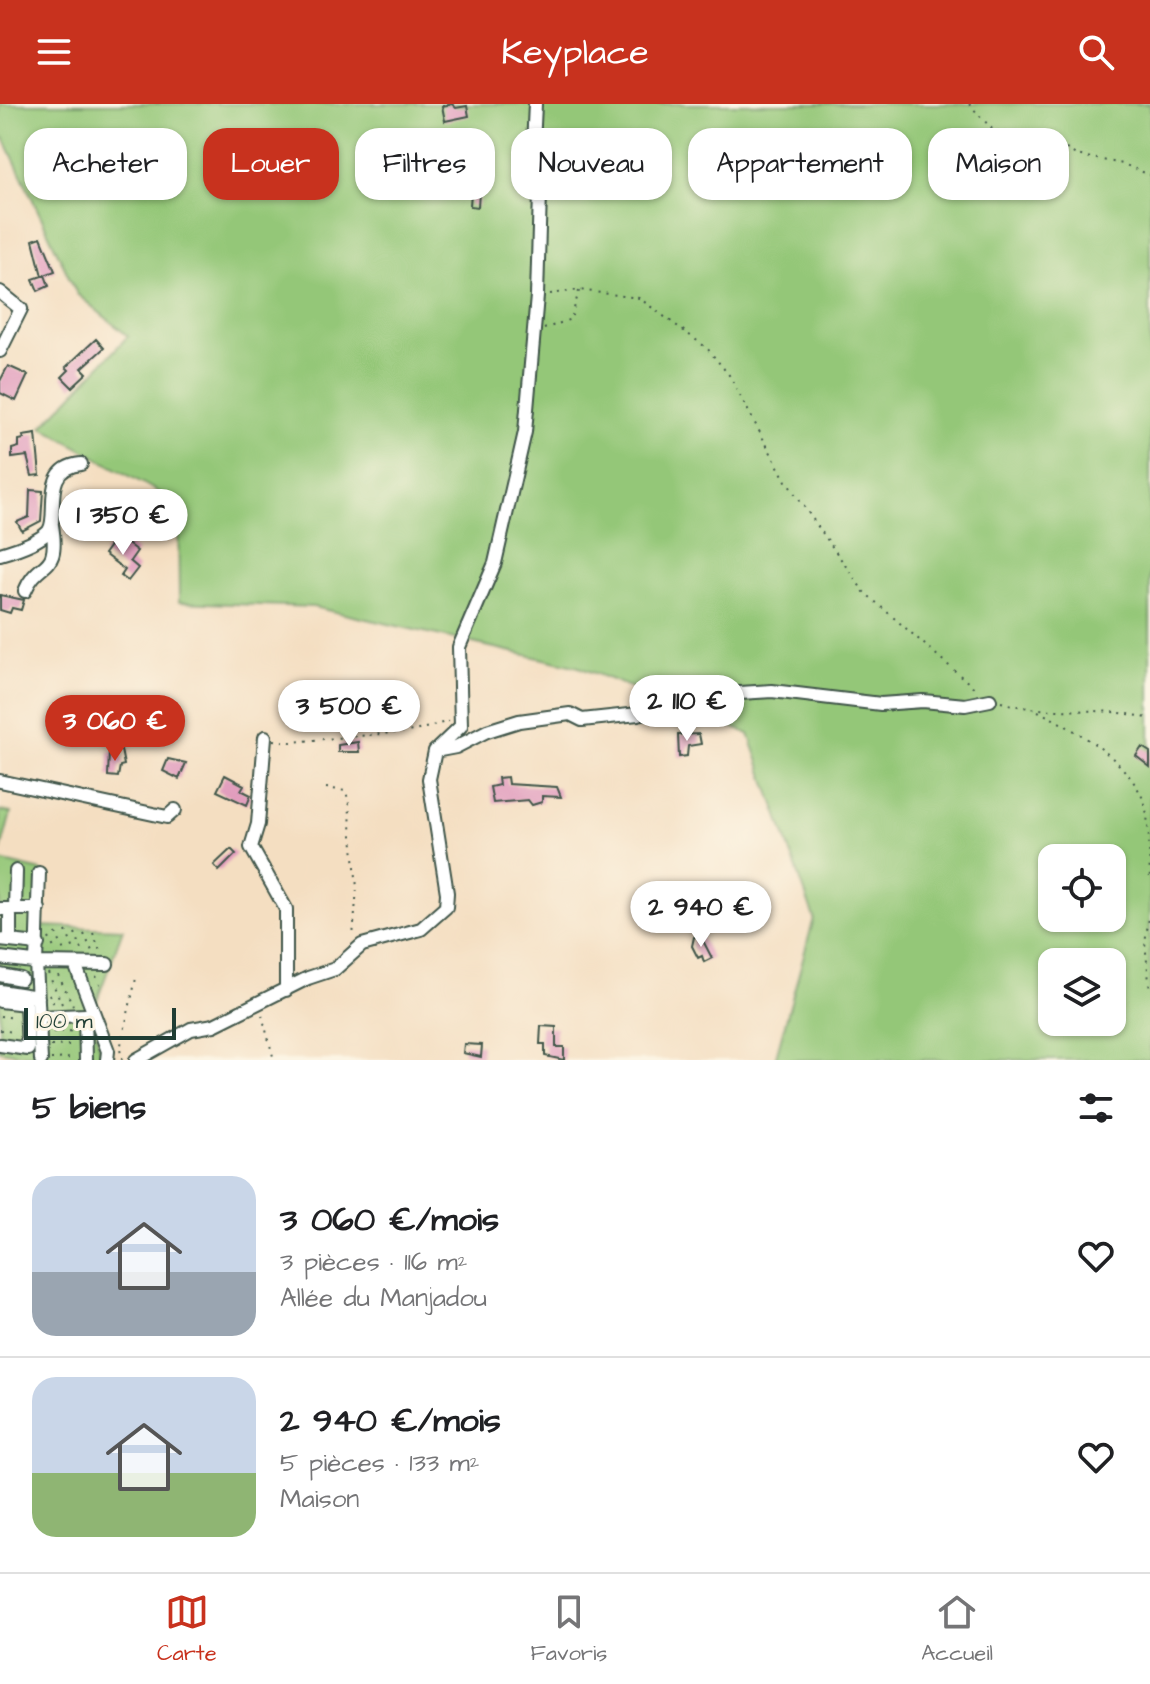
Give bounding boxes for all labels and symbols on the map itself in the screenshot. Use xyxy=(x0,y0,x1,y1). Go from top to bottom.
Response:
pin: 1 350 € xyxy=(49,489,197,557)
pin: 2 110 € xyxy=(613,675,761,743)
pin: 3 500 € xyxy=(275,680,423,748)
pin: 3 060 € xyxy=(41,695,189,763)
pin: 2 940 € xyxy=(627,881,775,949)
scale bar xyxy=(24,1004,176,1040)

